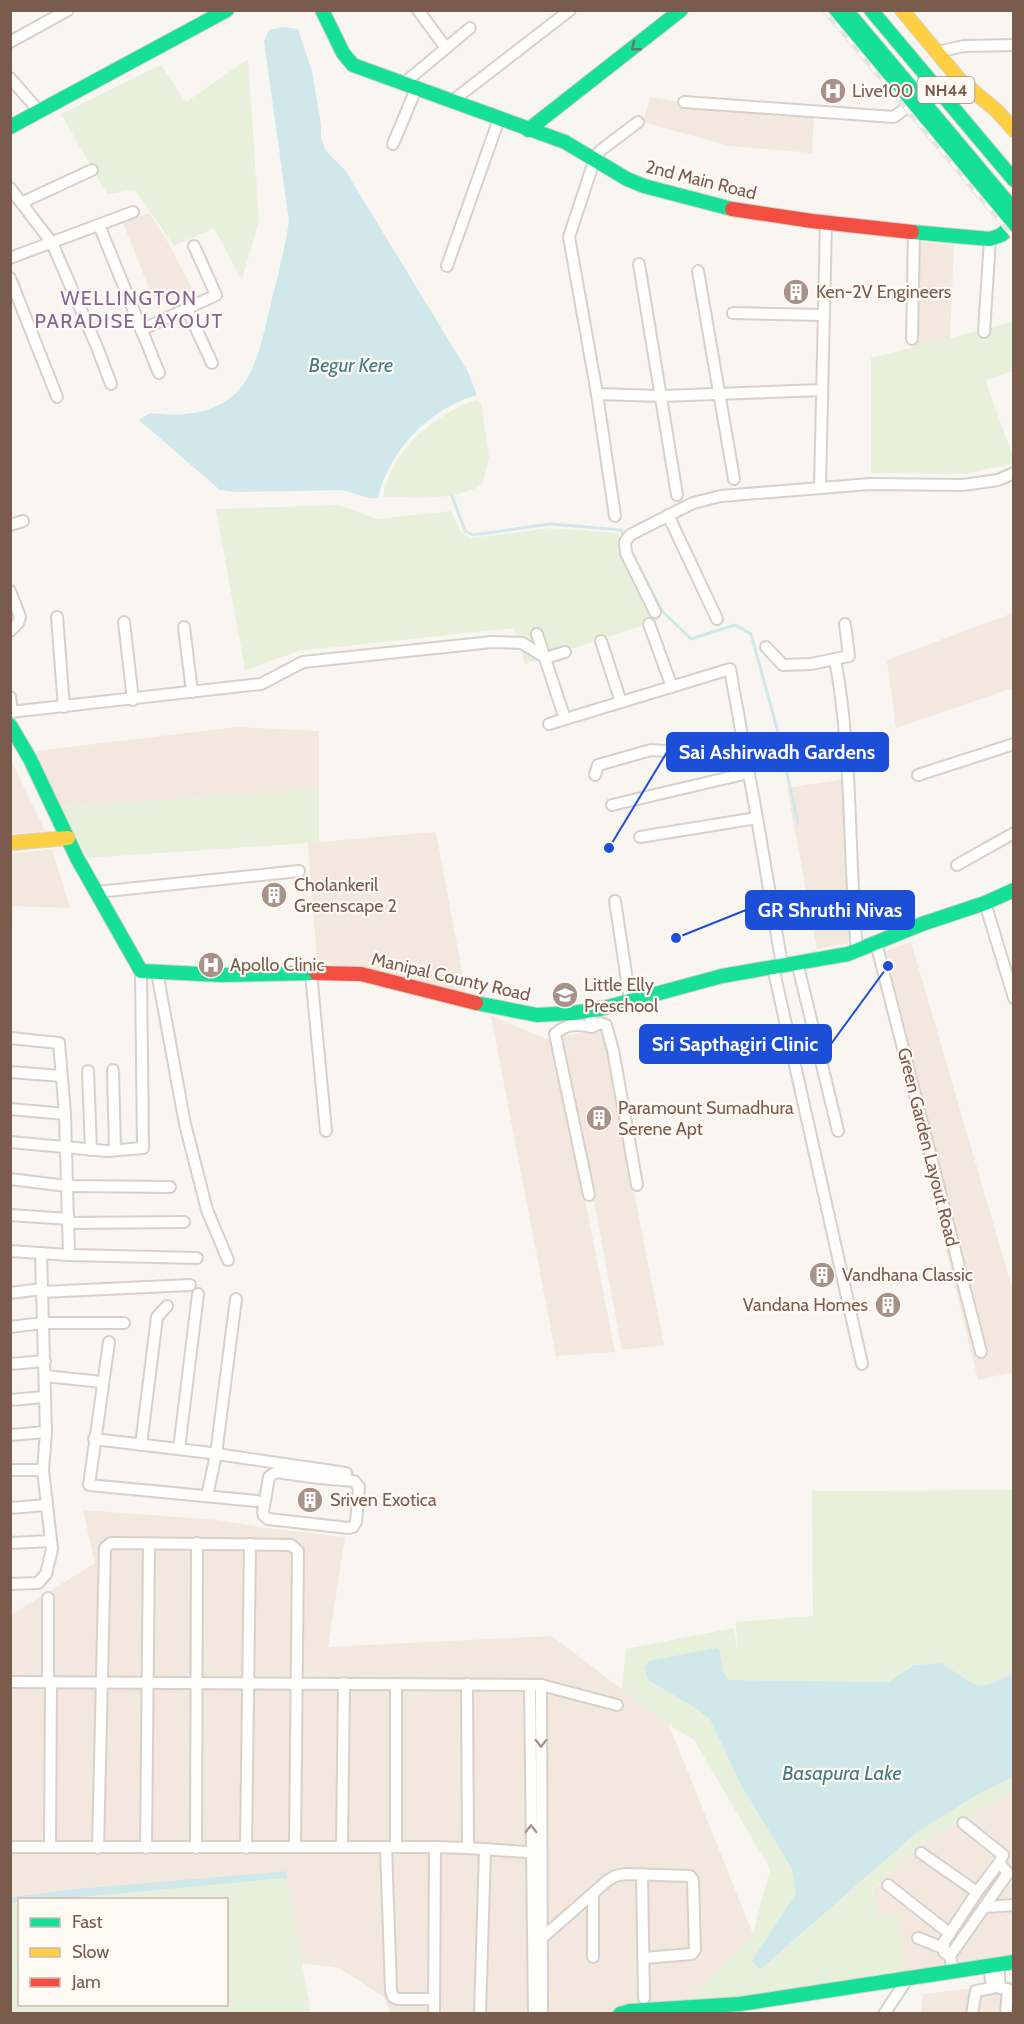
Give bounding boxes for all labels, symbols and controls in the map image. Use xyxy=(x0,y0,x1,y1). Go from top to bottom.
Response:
one-way arrow xyxy=(631,39,642,50)
hospital icon: Live100 xyxy=(818,76,848,106)
road number: NH44 xyxy=(918,77,974,103)
place label: Live100 xyxy=(852,80,913,102)
street label: 2nd Main Road xyxy=(643,156,759,204)
building icon: Ken-2V Engineers xyxy=(781,277,811,307)
place label: Ken-2V Engineers xyxy=(816,281,951,303)
district label: WELLINGTON PARADISE LAYOUT xyxy=(34,286,224,333)
water label: Begur Kere xyxy=(309,353,393,377)
callout: Sai Ashirwadh Gardens xyxy=(667,733,888,771)
text: Sai Ashirwadh Gardens xyxy=(679,740,875,764)
place label: Cholankeril Greenscape 2 xyxy=(294,874,397,917)
building icon: Cholankeril Greenscape 2 xyxy=(259,880,289,910)
callout: GR Shruthi Nivas xyxy=(746,891,914,929)
text: GR Shruthi Nivas xyxy=(758,898,902,922)
street label: Manipal County Road xyxy=(369,948,533,1006)
hospital icon: Apollo Clinic xyxy=(196,950,226,980)
place label: Apollo Clinic xyxy=(230,954,325,976)
place label: Little Elly Preschool xyxy=(584,974,659,1017)
school or university icon: Little Elly Preschool xyxy=(550,980,580,1010)
callout: Sri Sapthagiri Clinic xyxy=(640,1025,831,1063)
text: Sri Sapthagiri Clinic xyxy=(652,1032,818,1056)
street label: Green Garden Layout Road xyxy=(893,1045,963,1249)
place label: Paramount Sumadhura Serene Apt xyxy=(618,1097,794,1140)
building icon: Paramount Sumadhura Serene Apt xyxy=(584,1103,614,1133)
building icon: Vandhana Classic xyxy=(807,1260,837,1290)
place label: Vandhana Classic xyxy=(842,1264,973,1286)
building icon: Vandana Homes xyxy=(873,1290,903,1320)
place label: Vandana Homes xyxy=(743,1294,868,1316)
building icon: Sriven Exotica xyxy=(295,1485,325,1515)
place label: Sriven Exotica xyxy=(330,1489,437,1511)
one-way arrow xyxy=(535,1739,547,1748)
water label: Basapura Lake xyxy=(782,1761,902,1785)
one-way arrow xyxy=(525,1825,537,1834)
legend xyxy=(18,1898,228,2006)
text: Fast xyxy=(72,1911,103,1933)
text: Slow xyxy=(72,1941,109,1963)
text: Jam xyxy=(71,1971,101,1993)

